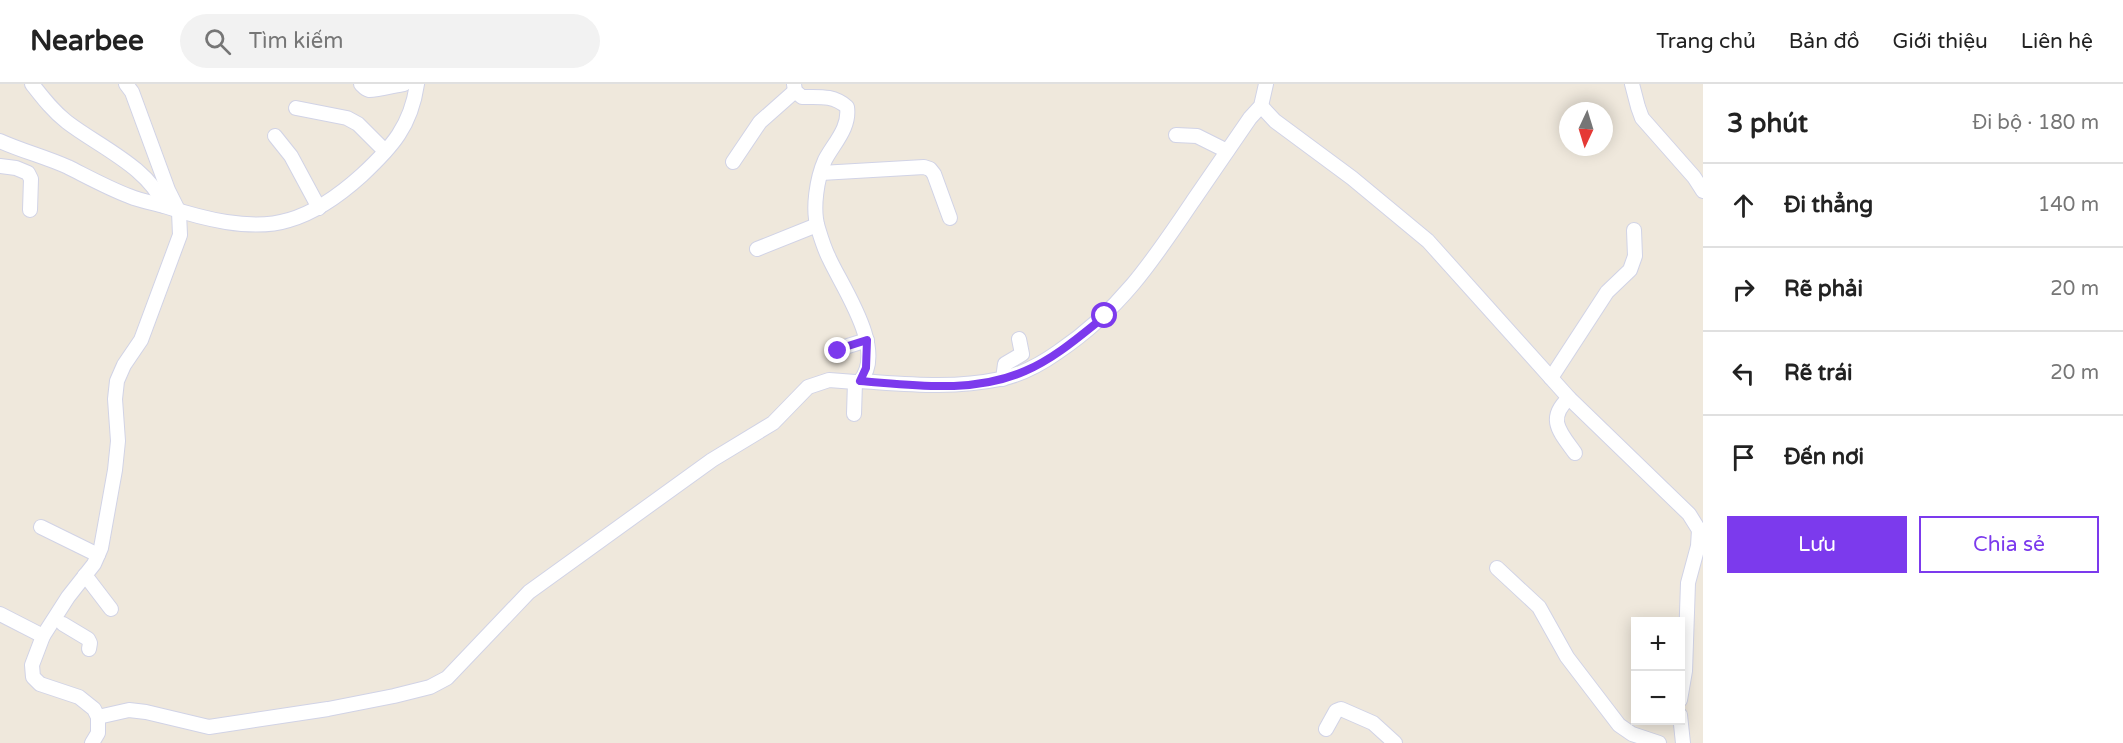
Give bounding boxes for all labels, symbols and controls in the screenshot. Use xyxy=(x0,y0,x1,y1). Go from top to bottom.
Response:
search box xyxy=(180,14,600,68)
text: Nearbee xyxy=(30,24,144,58)
icon: search xyxy=(201,25,234,58)
text: Tìm kiếm xyxy=(249,28,343,54)
text: Trang chủ xyxy=(1656,29,1756,54)
text: Bản đồ xyxy=(1789,29,1860,54)
text: Giới thiệu xyxy=(1893,29,1988,54)
text: Liên hệ xyxy=(2021,29,2093,54)
north arrow xyxy=(1559,102,1613,156)
text: 3 phút xyxy=(1727,108,1808,139)
text: Đi bộ · 180 m xyxy=(1972,111,2099,135)
icon: ahead xyxy=(1727,189,1760,222)
text: Đi thẳng xyxy=(1784,192,1873,218)
text: 140 m xyxy=(2038,193,2099,217)
icon: right xyxy=(1727,273,1760,306)
text: Rẽ phải xyxy=(1784,276,1863,302)
text: 20 m xyxy=(2050,277,2099,301)
route start xyxy=(1091,302,1117,328)
route end xyxy=(824,337,850,363)
icon: left xyxy=(1727,357,1760,390)
text: Rẽ trái xyxy=(1784,360,1853,386)
text: 20 m xyxy=(2050,361,2099,385)
icon: arrive xyxy=(1727,441,1760,474)
text: Đến nơi xyxy=(1784,444,1864,470)
button: Lưu xyxy=(1727,516,1907,573)
button: Chia sẻ xyxy=(1919,516,2099,573)
map controls xyxy=(1631,617,1685,725)
button: + xyxy=(1631,617,1685,671)
button: − xyxy=(1631,671,1685,725)

